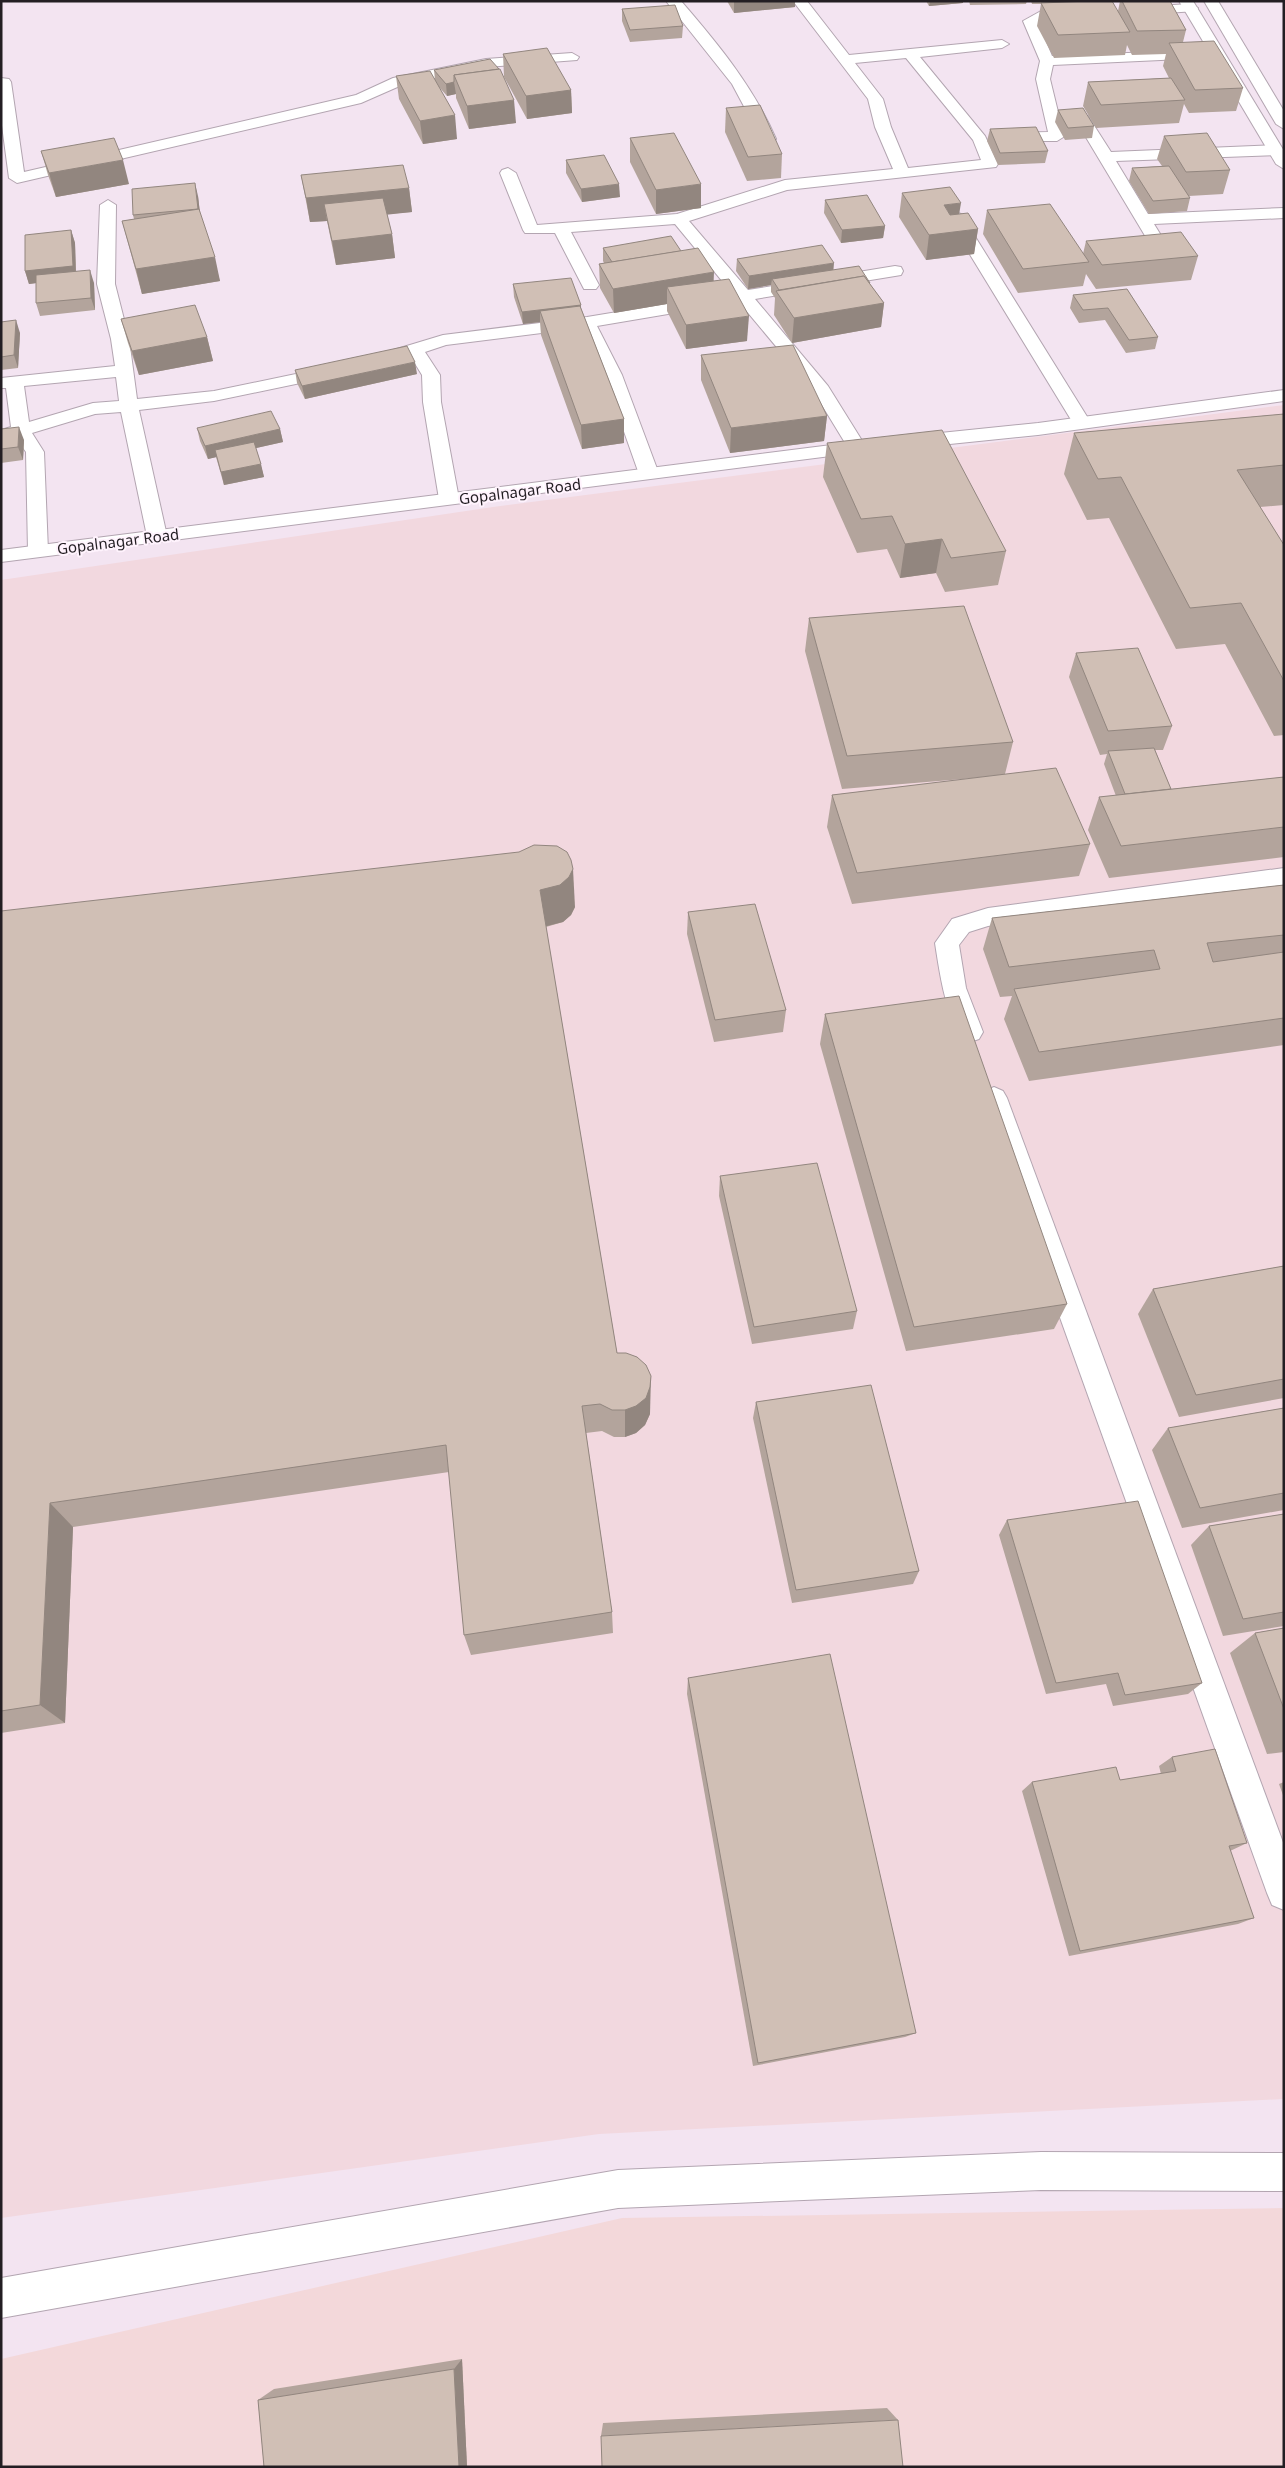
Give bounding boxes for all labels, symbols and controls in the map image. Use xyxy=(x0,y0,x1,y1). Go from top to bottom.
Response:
street label: Gopalnagar Road xyxy=(458,474,582,508)
street label: Gopalnagar Road xyxy=(56,524,180,558)

